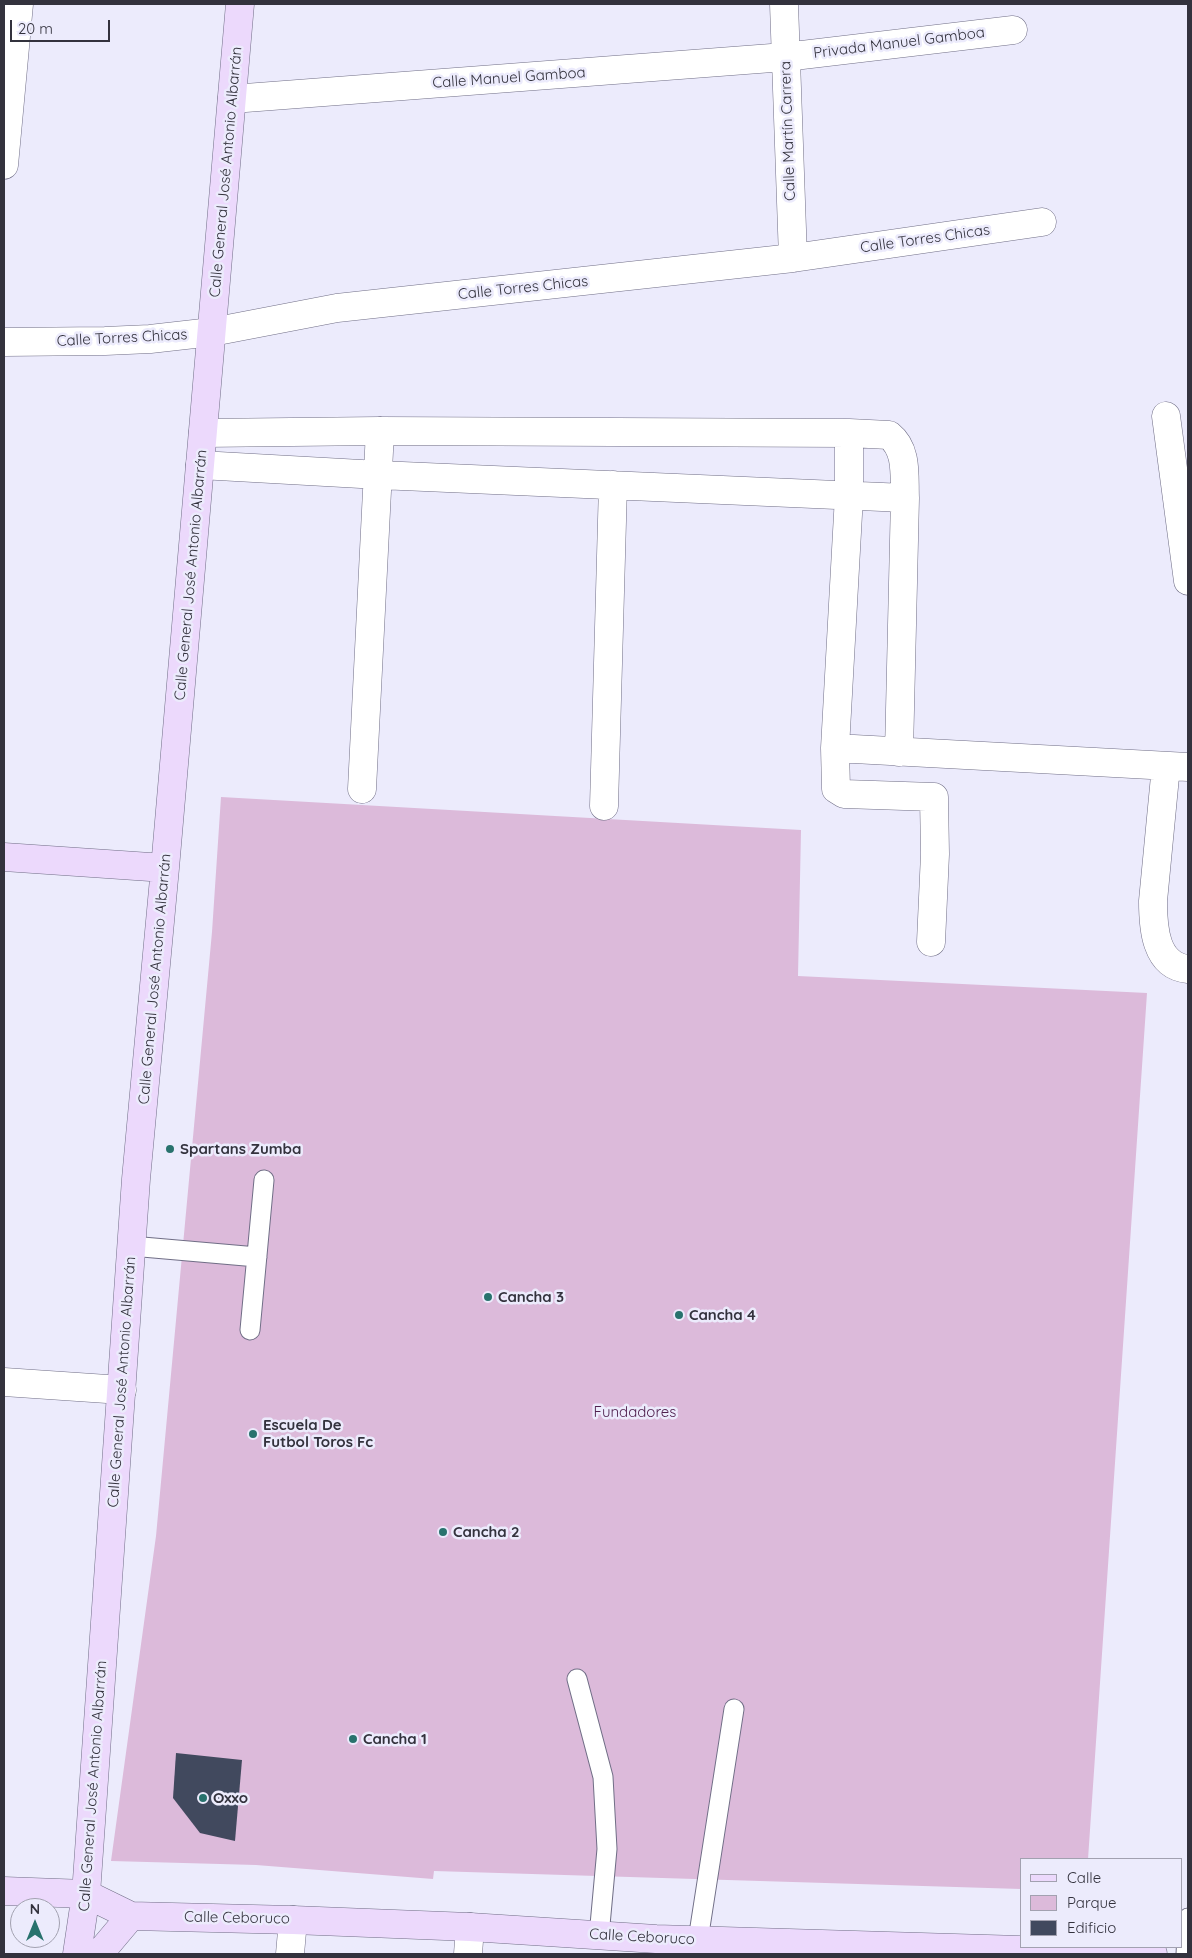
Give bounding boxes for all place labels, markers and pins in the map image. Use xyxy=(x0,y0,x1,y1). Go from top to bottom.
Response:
place label: Spartans Zumba xyxy=(180,1140,301,1158)
marker: Spartans Zumba xyxy=(164,1143,176,1155)
place label: Cancha 3 xyxy=(498,1288,564,1306)
marker: Cancha 3 xyxy=(482,1291,494,1303)
place label: Cancha 4 xyxy=(689,1306,756,1324)
marker: Cancha 4 xyxy=(673,1309,685,1321)
place label: Escuela De Futbol Toros Fc xyxy=(263,1416,373,1451)
marker: Escuela De Futbol Toros Fc xyxy=(247,1428,259,1440)
place label: Cancha 2 xyxy=(453,1523,520,1541)
marker: Cancha 2 xyxy=(437,1526,449,1538)
place label: Cancha 1 xyxy=(363,1730,427,1748)
marker: Cancha 1 xyxy=(347,1733,359,1745)
place label: Oxxo xyxy=(213,1789,248,1807)
marker: Oxxo xyxy=(197,1792,209,1804)

